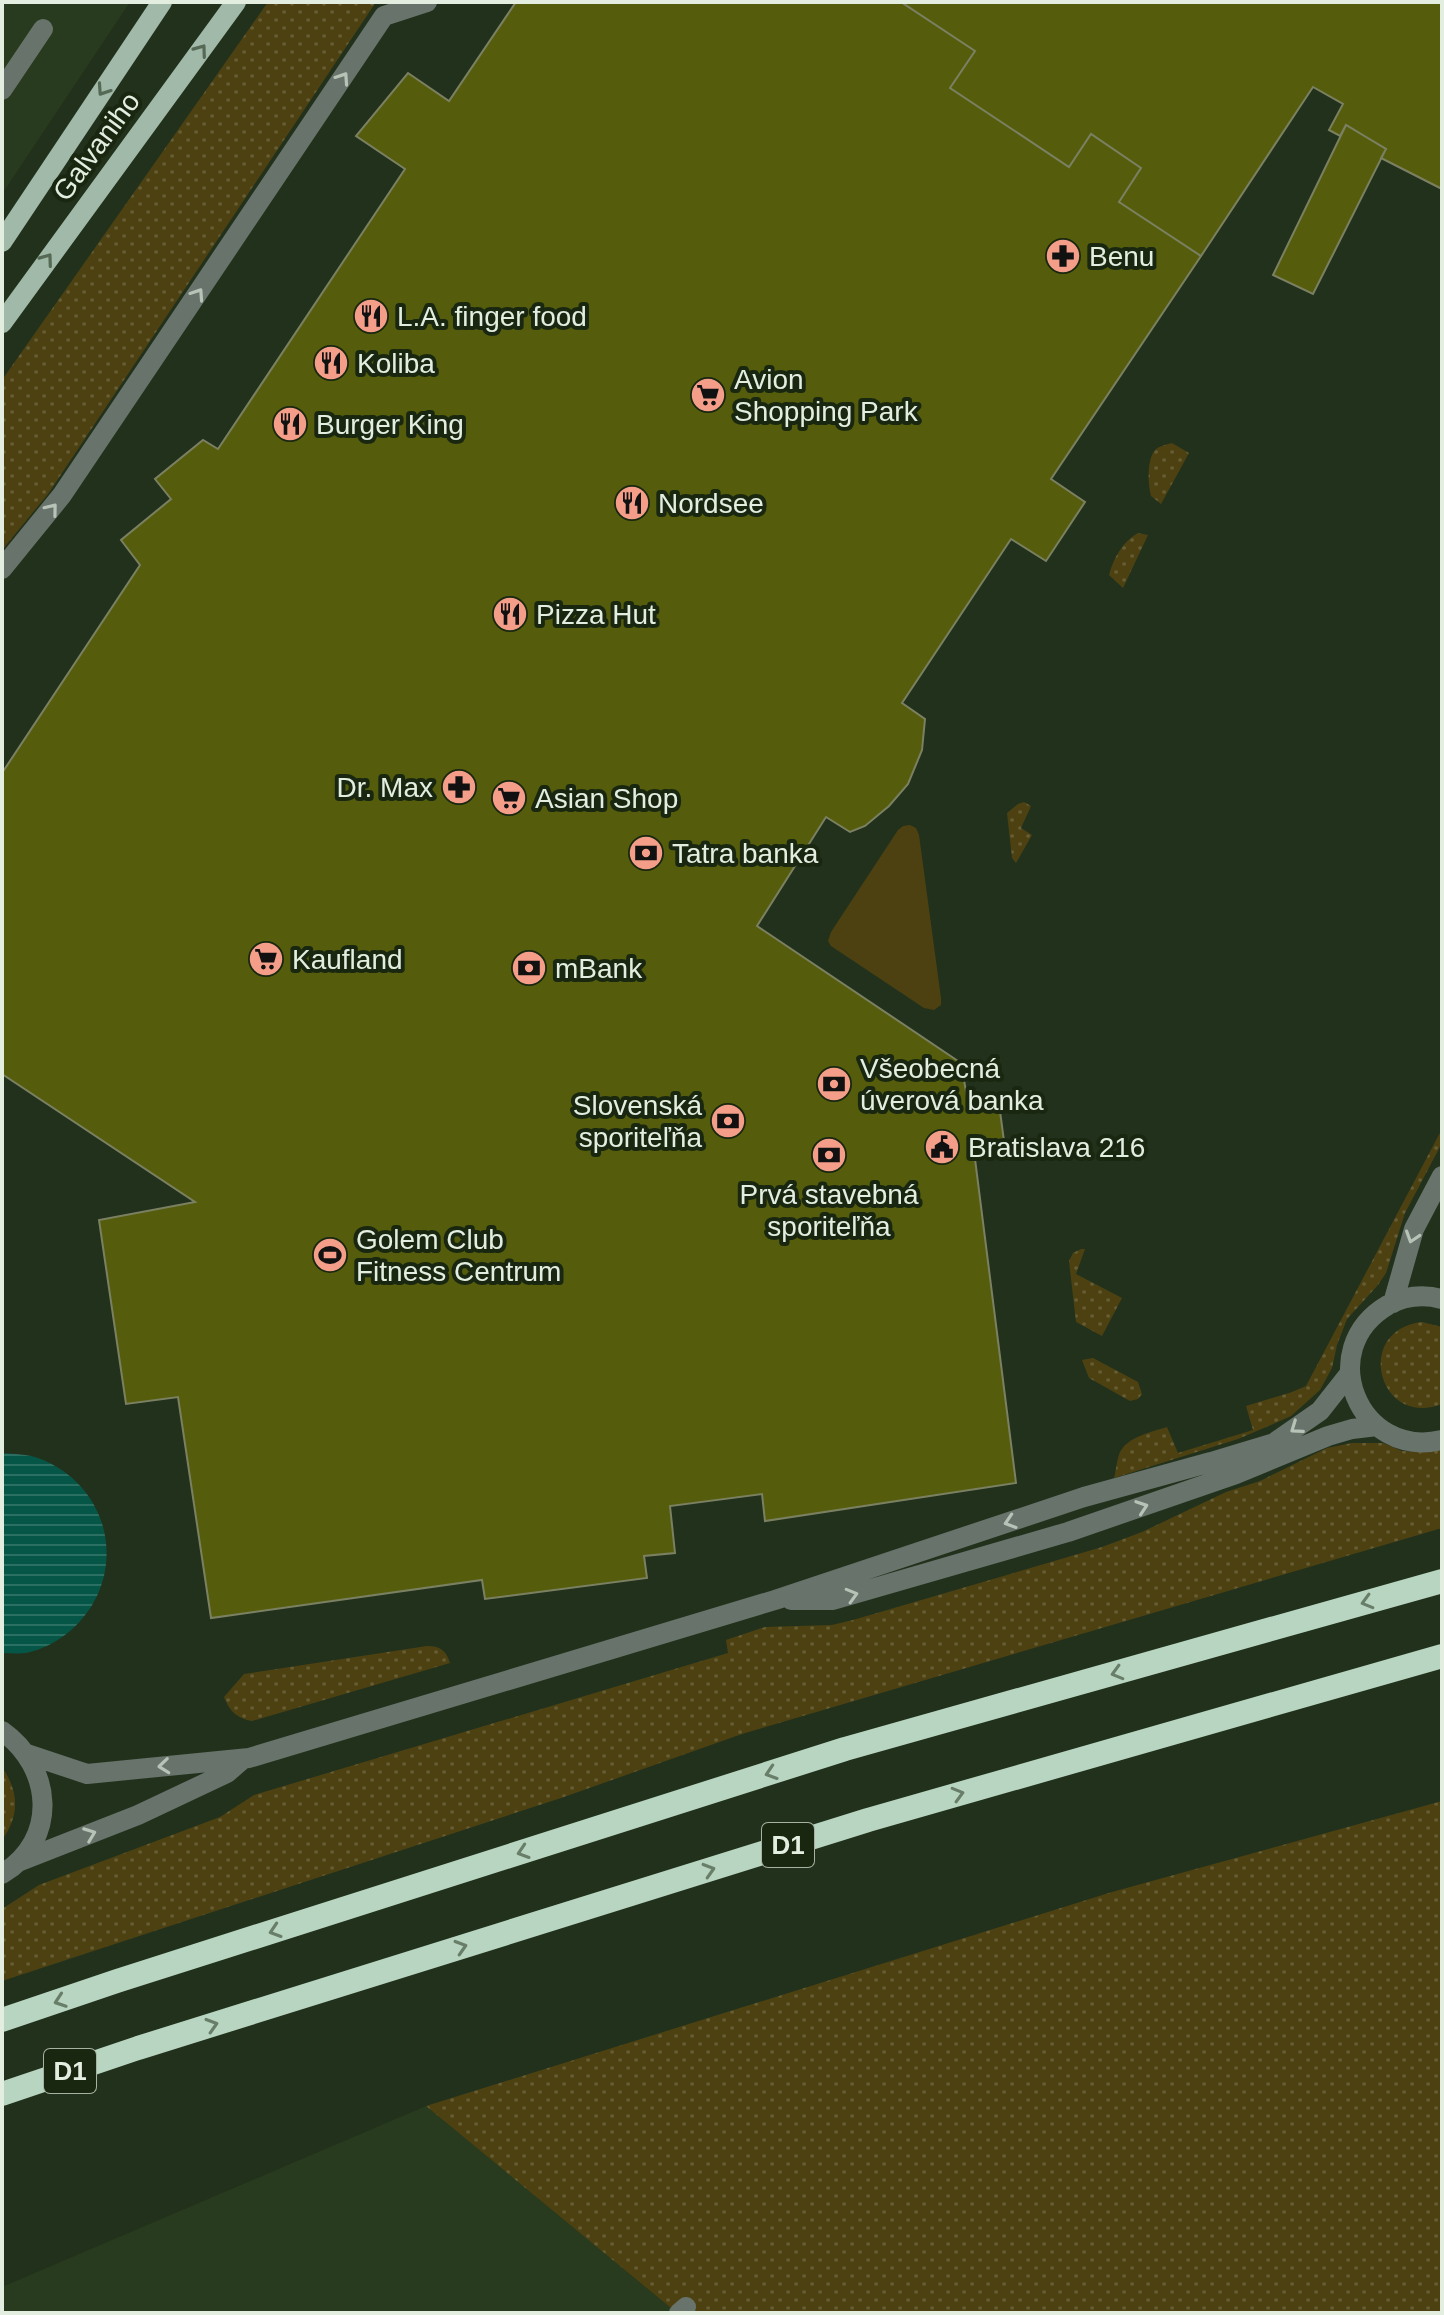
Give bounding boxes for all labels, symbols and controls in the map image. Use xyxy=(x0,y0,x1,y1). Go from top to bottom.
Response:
one-way arrow xyxy=(192,44,206,59)
one-way arrow xyxy=(333,72,348,86)
one-way arrow xyxy=(98,81,113,96)
street label: Galvaniho xyxy=(47,86,146,206)
pharmacy icon: Benu xyxy=(1044,237,1082,275)
place label: Benu xyxy=(1089,241,1154,272)
one-way arrow xyxy=(37,254,52,268)
one-way arrow xyxy=(188,288,203,302)
restaurant icon: L.A. finger food xyxy=(352,297,390,335)
place label: L.A. finger food xyxy=(397,301,587,332)
restaurant icon: Koliba xyxy=(312,344,350,382)
place label: Koliba xyxy=(357,348,435,379)
place label: Avion Shopping Park xyxy=(734,364,919,427)
supermarket icon: Avion Shopping Park xyxy=(689,376,727,414)
restaurant icon: Burger King xyxy=(271,405,309,443)
place label: Burger King xyxy=(316,409,464,440)
restaurant icon: Nordsee xyxy=(613,484,651,522)
place label: Nordsee xyxy=(658,488,764,519)
one-way arrow xyxy=(42,504,57,518)
restaurant icon: Pizza Hut xyxy=(491,595,529,633)
place label: Pizza Hut xyxy=(536,599,656,630)
pharmacy icon: Dr. Max xyxy=(440,768,478,806)
place label: Dr. Max xyxy=(337,772,433,803)
supermarket icon: Asian Shop xyxy=(490,779,528,817)
place label: Asian Shop xyxy=(535,783,678,814)
bank icon: Tatra banka xyxy=(627,834,665,872)
place label: Tatra banka xyxy=(672,838,819,869)
supermarket icon: Kaufland xyxy=(247,940,285,978)
place label: Kaufland xyxy=(292,944,403,975)
bank icon: mBank xyxy=(510,949,548,987)
place label: mBank xyxy=(555,953,643,984)
place label: Všeobecná úverová banka xyxy=(860,1053,1044,1116)
bank icon: Všeobecná úverová banka xyxy=(815,1065,853,1103)
place label: Slovenská sporiteľňa xyxy=(573,1090,702,1153)
bank icon: Slovenská sporiteľňa xyxy=(709,1102,747,1140)
public building icon: Bratislava 216 xyxy=(923,1128,961,1166)
place label: Bratislava 216 xyxy=(968,1132,1145,1163)
bank icon: Prvá stavebná sporiteľňa xyxy=(810,1136,848,1174)
place label: Prvá stavebná sporiteľňa xyxy=(740,1179,919,1242)
place label: Golem Club Fitness Centrum xyxy=(356,1224,561,1287)
one-way arrow xyxy=(1406,1229,1422,1243)
sports icon: Golem Club Fitness Centrum xyxy=(311,1236,349,1274)
one-way arrow xyxy=(1290,1418,1304,1433)
one-way arrow xyxy=(1134,1500,1148,1516)
one-way arrow xyxy=(1004,1512,1018,1528)
one-way arrow xyxy=(845,1588,859,1604)
one-way arrow xyxy=(1360,1593,1374,1609)
one-way arrow xyxy=(1110,1663,1124,1680)
one-way arrow xyxy=(157,1758,170,1775)
one-way arrow xyxy=(764,1763,778,1779)
one-way arrow xyxy=(950,1787,964,1804)
road number: D1 xyxy=(762,1823,814,1867)
one-way arrow xyxy=(82,1827,96,1844)
one-way arrow xyxy=(517,1843,530,1859)
one-way arrow xyxy=(701,1863,715,1879)
one-way arrow xyxy=(269,1922,283,1938)
one-way arrow xyxy=(453,1940,467,1956)
one-way arrow xyxy=(53,1991,67,2007)
one-way arrow xyxy=(205,2018,219,2034)
road number: D1 xyxy=(44,2049,96,2093)

